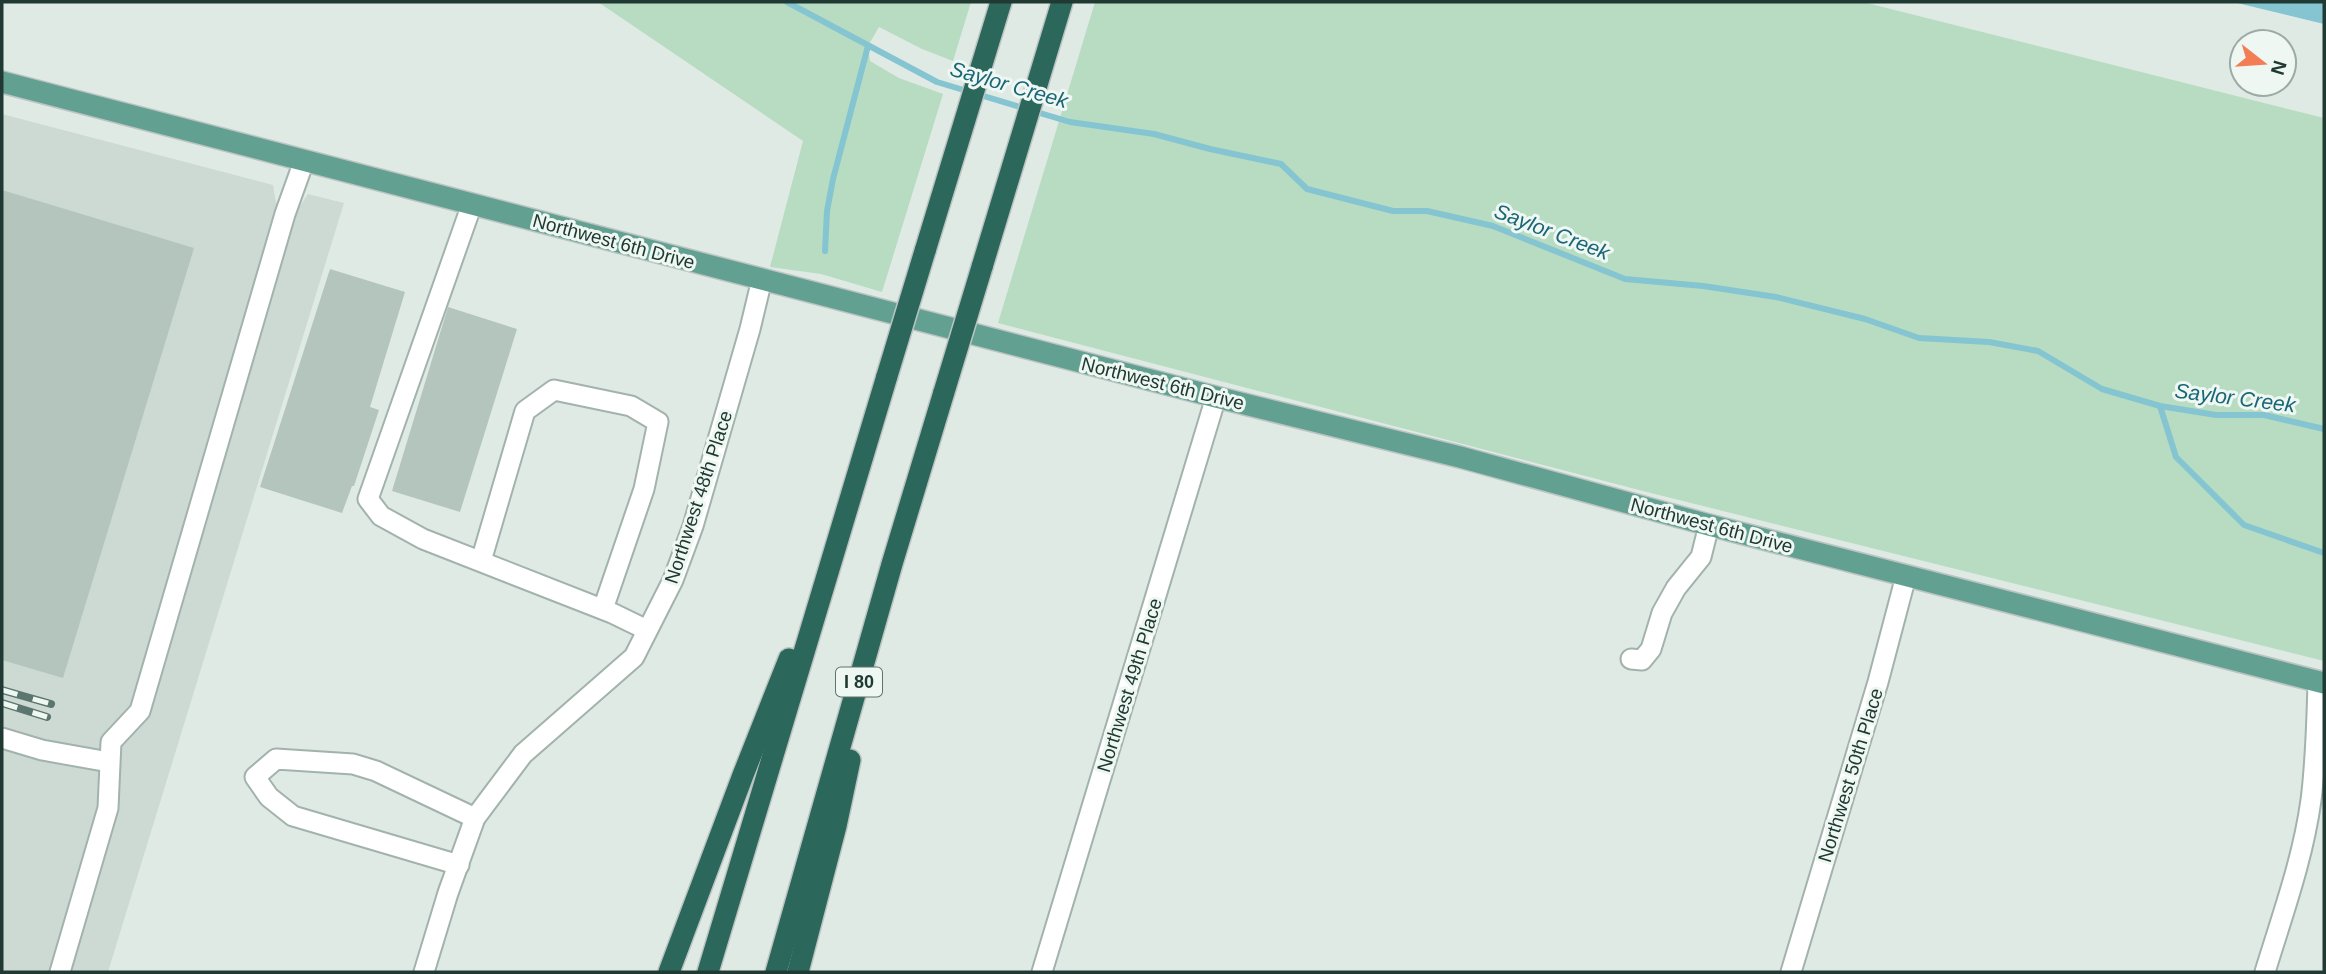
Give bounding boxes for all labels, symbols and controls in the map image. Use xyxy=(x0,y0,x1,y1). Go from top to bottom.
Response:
north arrow xyxy=(2228,28,2298,98)
water label: Saylor Creek xyxy=(948,57,1072,113)
text: N xyxy=(2267,58,2291,77)
water label: Saylor Creek xyxy=(1491,199,1614,265)
street label: Northwest 6th Drive xyxy=(531,210,697,273)
street label: Northwest 6th Drive xyxy=(1079,353,1246,414)
water label: Saylor Creek xyxy=(2173,379,2298,416)
street label: Northwest 48th Place xyxy=(661,408,736,586)
street label: Northwest 6th Drive xyxy=(1629,494,1795,557)
street label: Northwest 49th Place xyxy=(1093,596,1166,775)
road number: I 80 xyxy=(836,668,882,696)
street label: Northwest 50th Place xyxy=(1814,686,1887,865)

